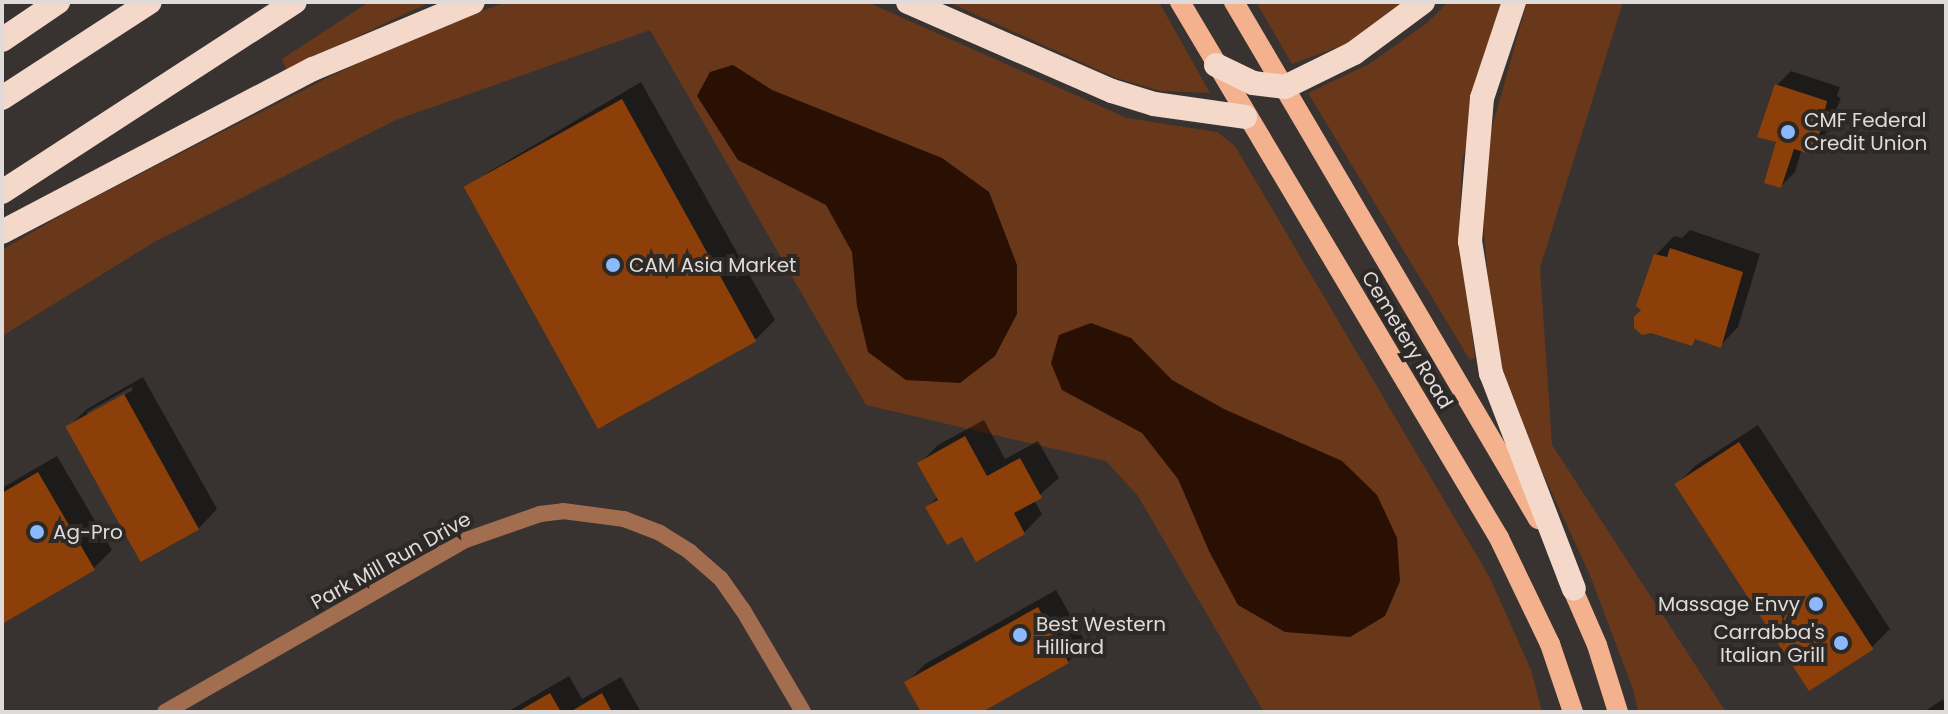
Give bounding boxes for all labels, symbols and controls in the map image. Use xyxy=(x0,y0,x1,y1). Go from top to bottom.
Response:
place label: CMF Federal Credit Union xyxy=(1804,108,1927,155)
marker: CMF Federal Credit Union xyxy=(1779,123,1797,141)
place label: CAM Asia Market xyxy=(629,253,796,277)
marker: CAM Asia Market xyxy=(604,256,622,274)
street label: Cemetery Road xyxy=(1356,267,1458,413)
street label: Park Mill Run Drive xyxy=(307,507,475,615)
place label: Ag-Pro xyxy=(53,520,123,544)
marker: Ag-Pro xyxy=(28,523,46,541)
place label: Massage Envy xyxy=(1658,592,1800,616)
marker: Massage Envy xyxy=(1807,595,1825,613)
place label: Best Western Hilliard xyxy=(1036,612,1166,659)
place label: Carrabba's Italian Grill xyxy=(1713,620,1825,667)
marker: Best Western Hilliard xyxy=(1011,626,1029,644)
marker: Carrabba's Italian Grill xyxy=(1832,634,1850,652)

